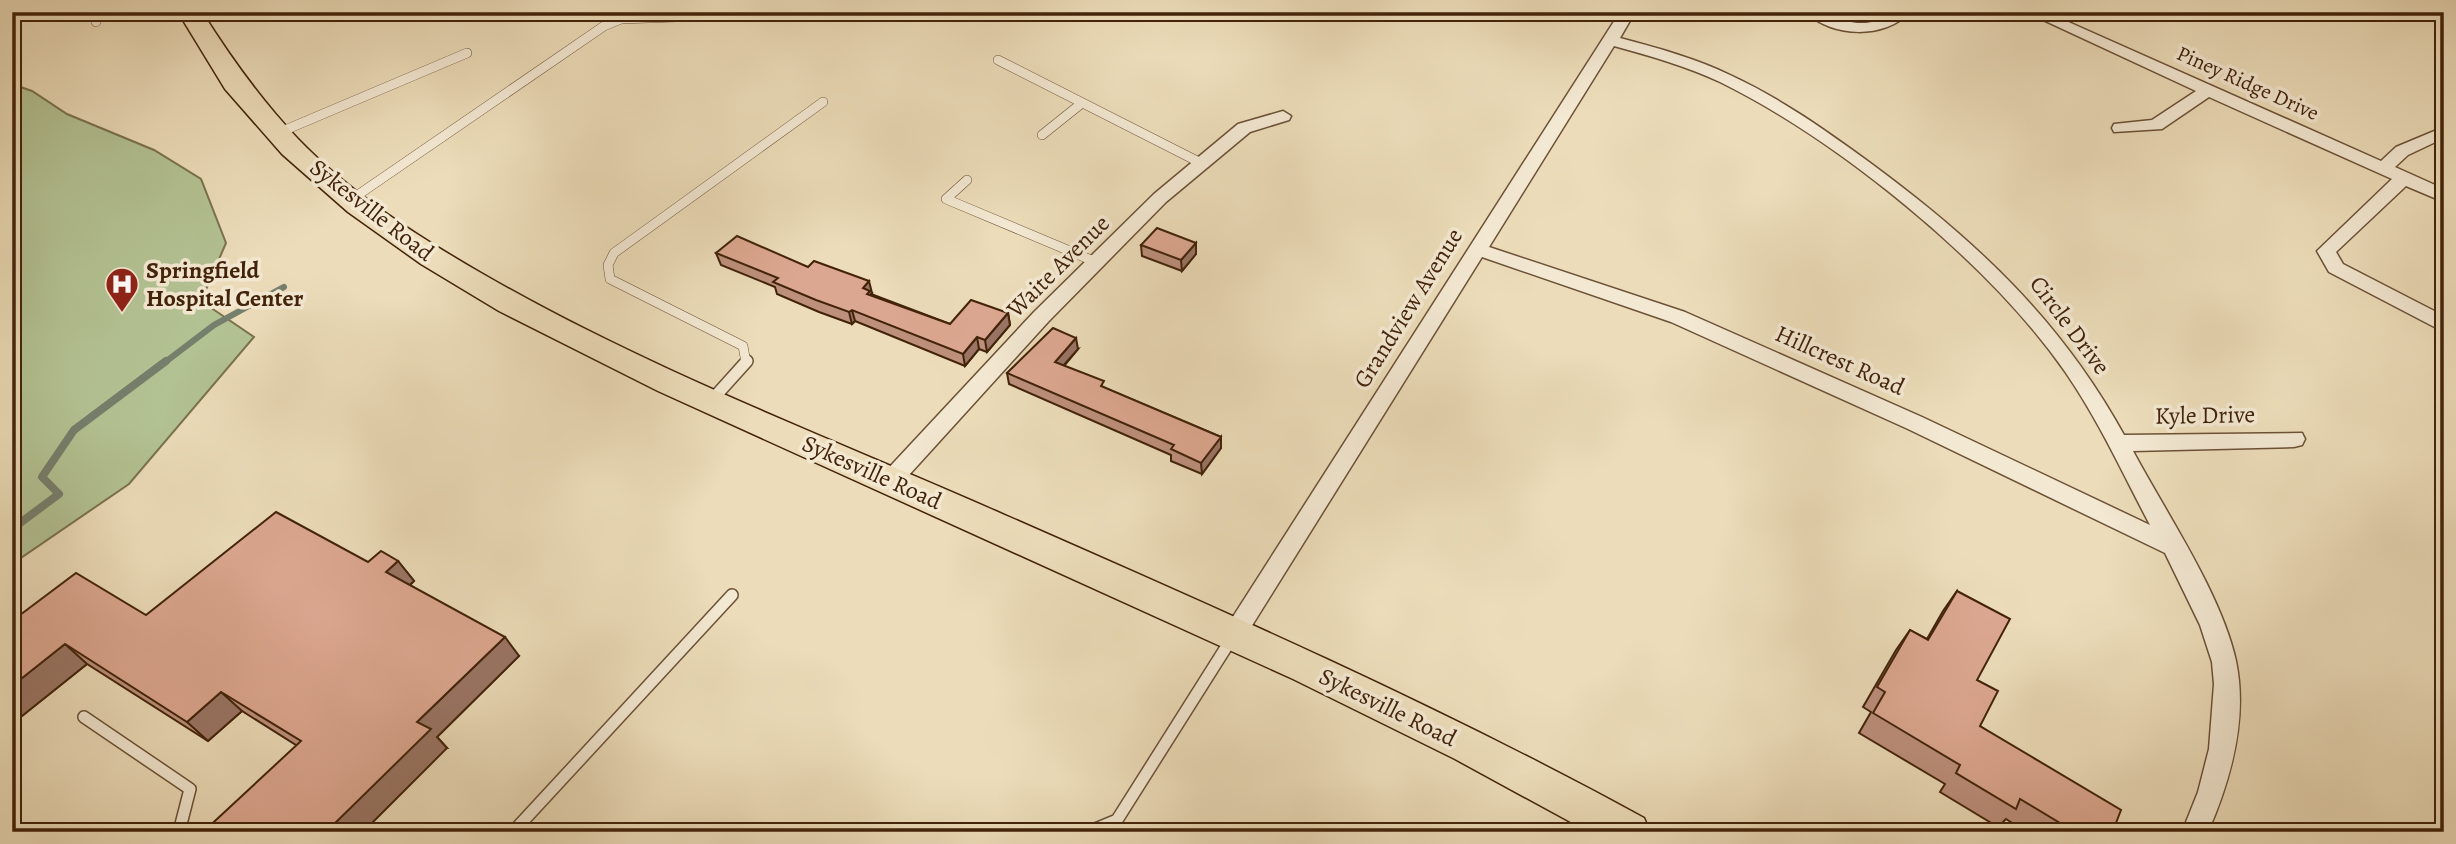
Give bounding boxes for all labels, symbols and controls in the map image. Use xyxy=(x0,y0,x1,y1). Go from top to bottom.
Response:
street label: Piney Ridge Drive xyxy=(2173,39,2323,127)
street label: Sykesville Road xyxy=(303,151,441,269)
street label: Waite Avenue xyxy=(999,208,1116,325)
street label: Grandview Avenue xyxy=(1346,222,1470,394)
place label: Springfield Hospital Center xyxy=(146,254,304,314)
hospital icon: Springfield Hospital Center xyxy=(103,265,141,314)
street label: Circle Drive xyxy=(2022,269,2118,381)
street label: Hillcrest Road xyxy=(1770,317,1910,403)
street label: Kyle Drive xyxy=(2155,398,2255,432)
street label: Sykesville Road xyxy=(797,427,947,517)
street label: Sykesville Road xyxy=(1314,660,1462,754)

